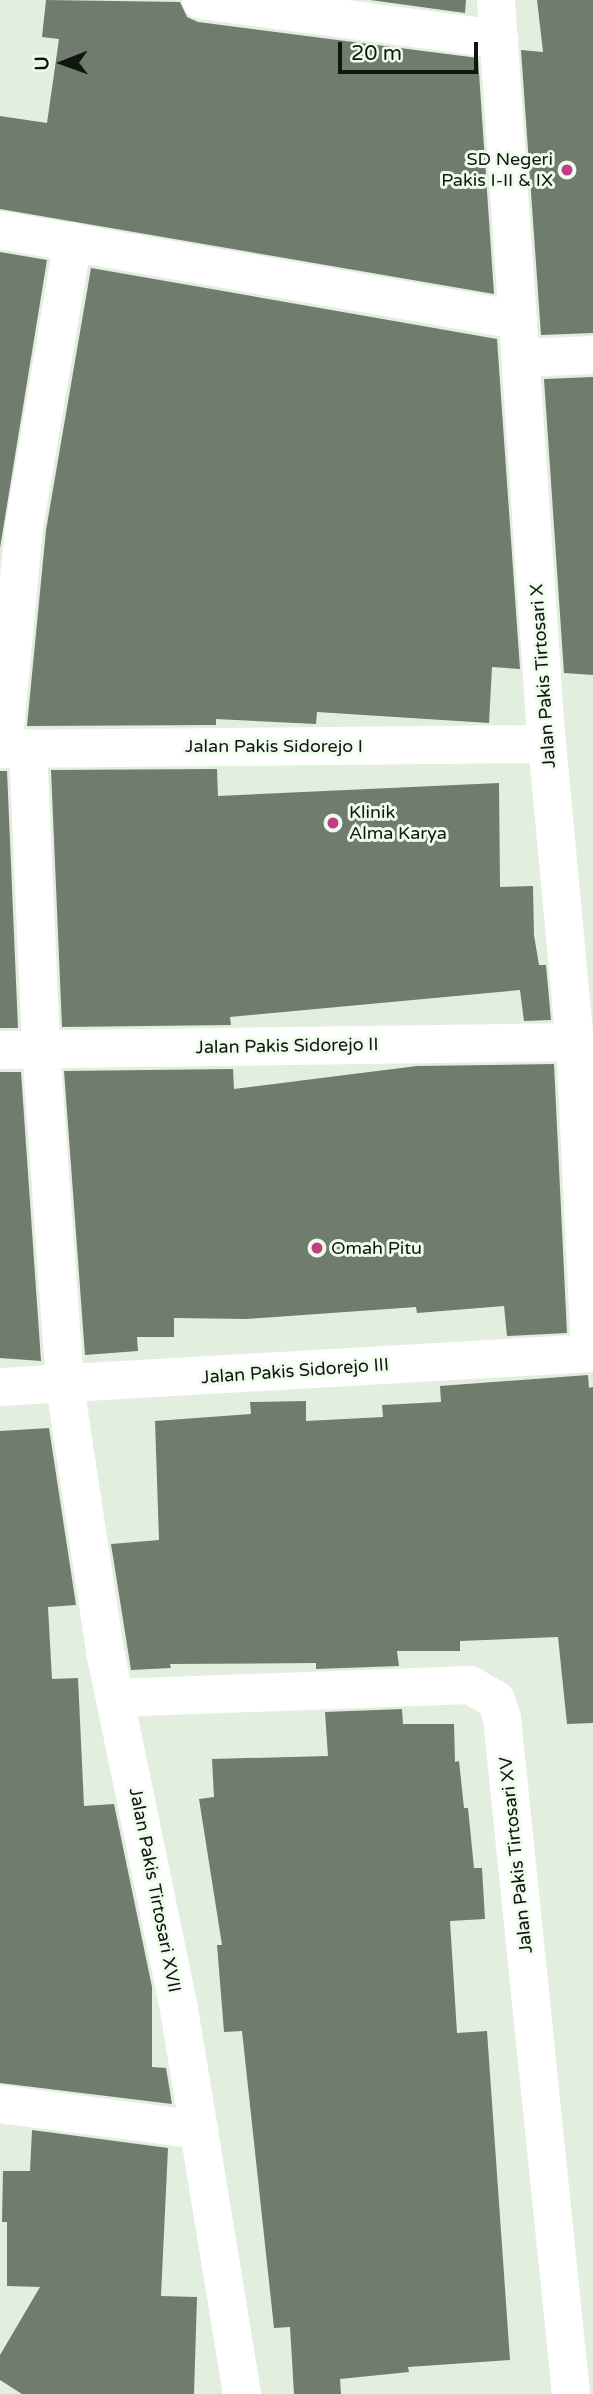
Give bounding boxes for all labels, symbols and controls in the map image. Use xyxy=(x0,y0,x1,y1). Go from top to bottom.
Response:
north arrow xyxy=(28,28,98,98)
scale bar xyxy=(341,28,481,72)
text: 20 m xyxy=(351,41,402,66)
text: U xyxy=(31,56,53,71)
place label: SD Negeri Pakis I-II & IX xyxy=(441,149,553,192)
marker: SD Negeri Pakis I-II & IX xyxy=(559,162,575,178)
street label: Jalan Pakis Tirtosari X xyxy=(526,583,560,769)
street label: Jalan Pakis Sidorejo I xyxy=(185,735,363,757)
place label: Klinik Alma Karya xyxy=(349,802,447,844)
marker: Klinik Alma Karya xyxy=(323,813,343,833)
street label: Jalan Pakis Sidorejo II xyxy=(195,1034,379,1058)
place label: Omah Pitu xyxy=(331,1237,422,1259)
marker: Omah Pitu xyxy=(309,1240,325,1256)
street label: Jalan Pakis Sidorejo III xyxy=(200,1354,390,1388)
street label: Jalan Pakis Tirtosari XV xyxy=(495,1755,537,1955)
street label: Jalan Pakis Tirtosari XVII xyxy=(125,1786,185,1994)

